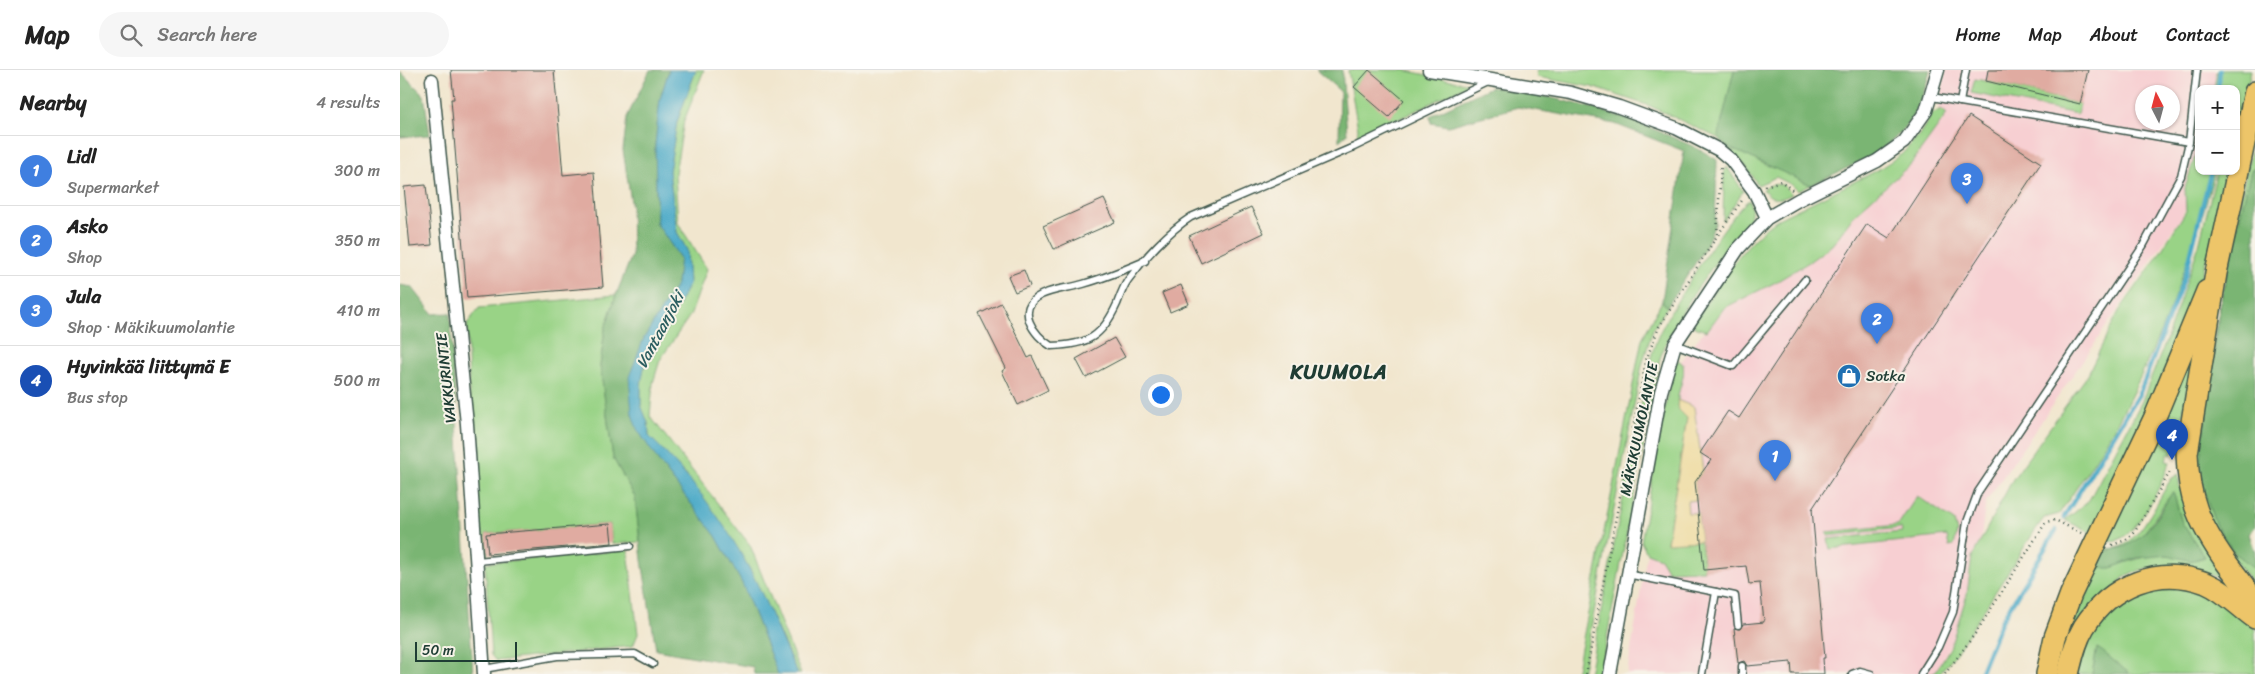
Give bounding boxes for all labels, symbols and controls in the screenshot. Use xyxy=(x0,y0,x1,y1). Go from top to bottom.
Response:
search box xyxy=(99,12,449,57)
text: Map xyxy=(25,14,69,56)
text: Search here xyxy=(157,18,257,51)
text: Home xyxy=(1956,19,2001,51)
text: Map xyxy=(2029,19,2062,51)
text: About xyxy=(2090,19,2138,51)
text: Contact xyxy=(2166,19,2230,51)
icon: search xyxy=(117,21,145,49)
text: Nearby xyxy=(20,84,86,122)
north arrow xyxy=(2135,85,2180,130)
map controls xyxy=(2195,85,2240,175)
button: + xyxy=(2195,85,2240,130)
text: 4 results xyxy=(316,88,380,117)
button: − xyxy=(2195,130,2240,175)
text: Lidl xyxy=(67,140,96,173)
text: 1 xyxy=(33,156,39,185)
text: 300 m xyxy=(335,156,380,185)
pin: 3 xyxy=(1951,163,1983,204)
text: Supermarket xyxy=(67,173,159,202)
text: Asko xyxy=(67,210,108,243)
text: 2 xyxy=(31,226,41,255)
text: 350 m xyxy=(335,226,380,255)
text: Shop xyxy=(67,243,102,272)
text: Jula xyxy=(67,280,101,313)
water label: Vantaanjoki xyxy=(628,283,694,373)
text: 3 xyxy=(32,296,40,325)
text: 410 m xyxy=(337,296,380,325)
pin: 2 xyxy=(1861,303,1893,344)
text: Shop · Mäkikuumolantie xyxy=(67,313,235,342)
street label: VAKKURINTIE xyxy=(428,330,464,424)
text: Hyvinkää liittymä E xyxy=(67,350,230,383)
district label: KUUMOLA xyxy=(1289,355,1388,390)
street label: MÄKIKUUMOLANTIE xyxy=(1612,358,1666,498)
shop icon: Sotka xyxy=(1836,363,1862,389)
place label: Sotka xyxy=(1866,363,1906,389)
text: 4 xyxy=(31,366,41,395)
text: 500 m xyxy=(334,366,380,395)
your location xyxy=(1148,382,1174,408)
text: Bus stop xyxy=(67,383,128,412)
pin: 4 xyxy=(2156,419,2188,460)
pin: 1 xyxy=(1759,440,1791,481)
text: 50 m xyxy=(422,638,454,663)
scale bar xyxy=(415,639,518,662)

